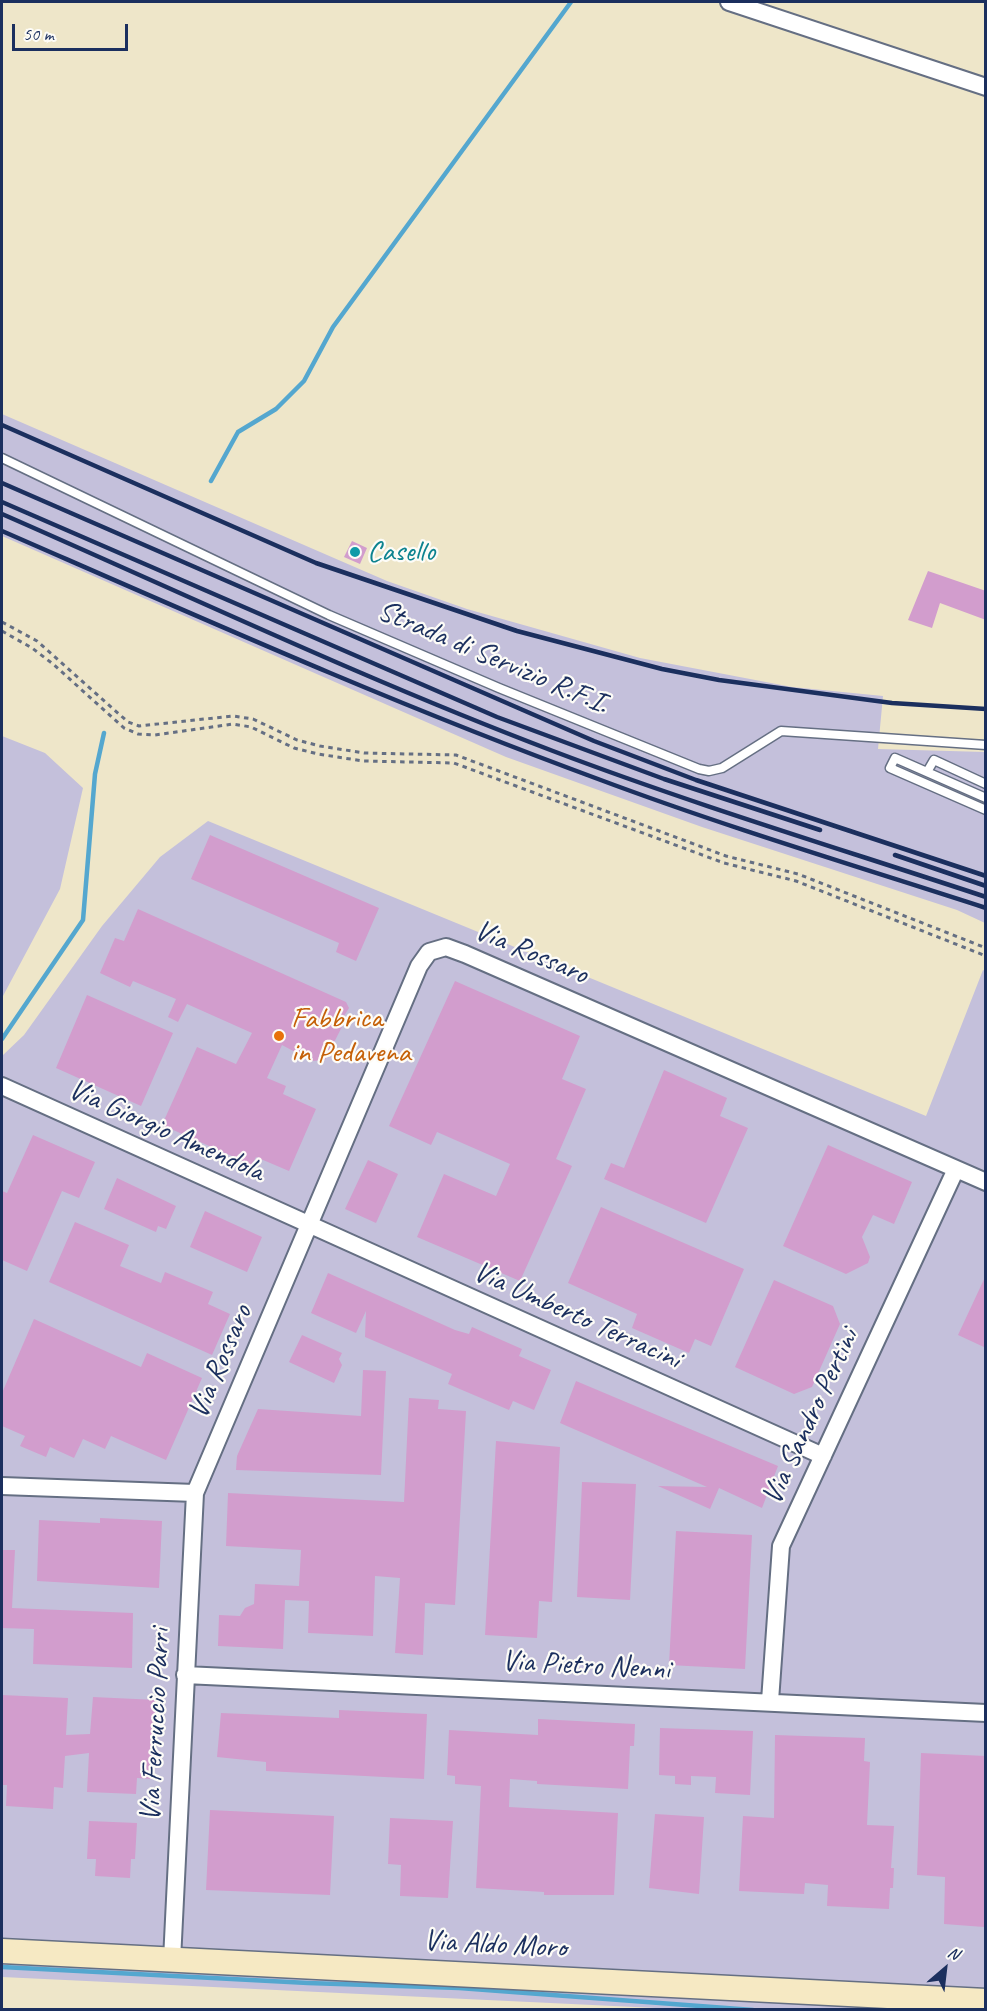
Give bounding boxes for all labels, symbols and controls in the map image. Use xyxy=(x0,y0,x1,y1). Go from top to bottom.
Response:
scale bar xyxy=(15,12,130,50)
text: 50 m xyxy=(23,23,54,45)
place label: Casello xyxy=(367,534,435,570)
marker: Casello xyxy=(348,545,362,559)
street label: Strada di Servizio R.F.I. xyxy=(372,593,614,723)
street label: Via Rossaro xyxy=(469,913,593,993)
place label: Fabbrica in Pedavena xyxy=(291,1001,411,1072)
marker: Fabbrica in Pedavena xyxy=(272,1029,286,1043)
street label: Via Giorgio Amendola xyxy=(63,1072,269,1190)
street label: Via Umberto Terracini xyxy=(468,1254,686,1378)
street label: Via Rossaro xyxy=(181,1300,261,1424)
street label: Via Sandro Pertini xyxy=(755,1324,867,1510)
street label: Via Ferruccio Parri xyxy=(133,1627,179,1823)
street label: Via Pietro Nenni xyxy=(501,1644,671,1688)
street label: Via Aldo Moro xyxy=(423,1923,567,1967)
north arrow xyxy=(915,1939,975,1999)
text: N xyxy=(944,1942,963,1964)

